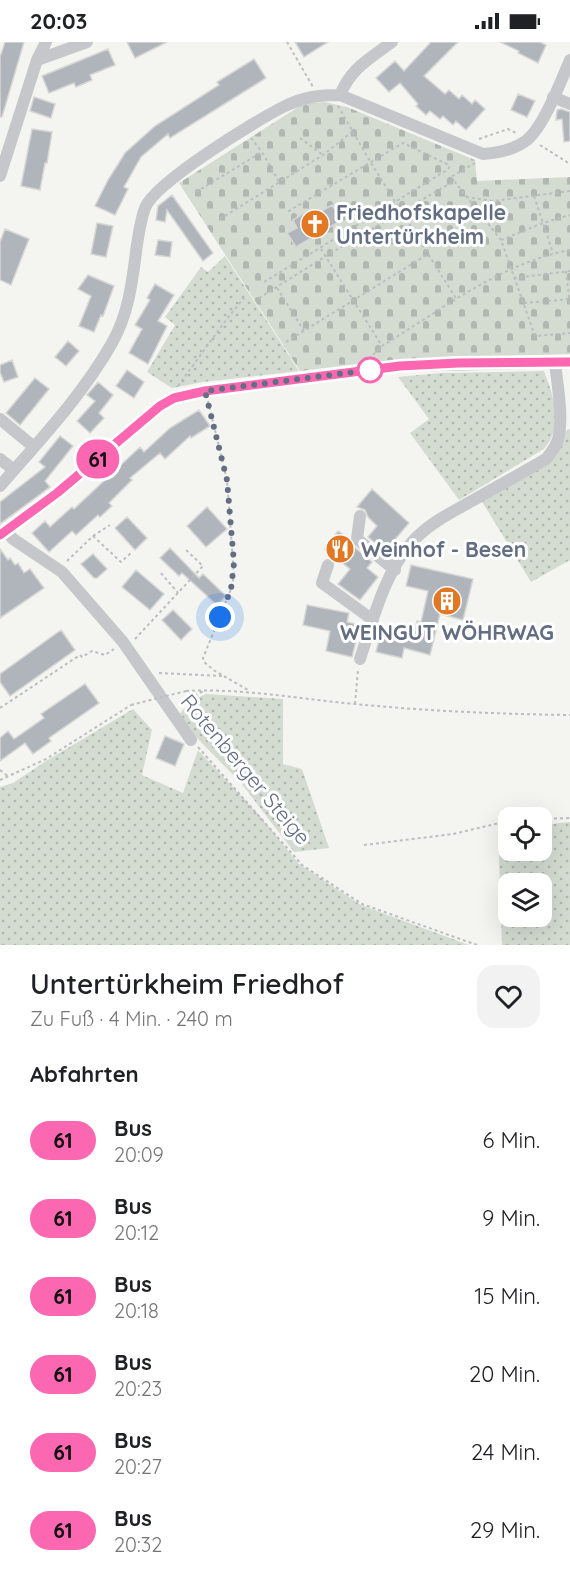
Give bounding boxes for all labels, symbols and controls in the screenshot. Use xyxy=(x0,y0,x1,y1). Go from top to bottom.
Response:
text: 20:03 xyxy=(30,7,87,35)
place label: Friedhofskapelle Untertürkheim xyxy=(336,199,506,249)
church icon: Friedhofskapelle Untertürkheim xyxy=(299,208,331,240)
unlabelled marker xyxy=(357,357,383,383)
line badge: 61 xyxy=(71,440,125,478)
text: 61 xyxy=(88,446,108,472)
restaurant icon: Weinhof - Besen xyxy=(324,533,356,565)
place label: Weinhof - Besen xyxy=(361,536,526,562)
building icon: WEINGUT WÖHRWAG xyxy=(431,585,463,617)
your location xyxy=(205,602,235,632)
place label: WEINGUT WÖHRWAG xyxy=(340,619,554,645)
street label: Rotenberger Steige xyxy=(176,689,316,849)
map controls xyxy=(498,807,552,927)
button: locate xyxy=(498,807,552,861)
button: layers xyxy=(498,873,552,927)
button: heart xyxy=(477,965,540,1028)
text: Untertürkheim Friedhof xyxy=(30,966,344,1001)
text: Zu Fuß · 4 Min. · 240 m xyxy=(30,1006,233,1031)
text: Abfahrten xyxy=(30,1060,139,1088)
text: Bus xyxy=(114,1114,152,1142)
text: 6 Min. xyxy=(483,1126,540,1154)
text: 61 xyxy=(53,1127,73,1153)
text: 20:09 xyxy=(114,1142,164,1167)
text: Bus xyxy=(114,1192,152,1220)
text: 9 Min. xyxy=(482,1204,540,1232)
text: 61 xyxy=(53,1205,73,1231)
text: 20:12 xyxy=(114,1220,159,1245)
text: Bus xyxy=(114,1270,152,1298)
text: 15 Min. xyxy=(474,1282,540,1310)
text: 61 xyxy=(53,1283,73,1309)
text: 20:18 xyxy=(114,1298,159,1323)
text: Bus xyxy=(114,1348,152,1376)
text: 20 Min. xyxy=(469,1360,540,1388)
text: 61 xyxy=(53,1361,73,1387)
text: 20:23 xyxy=(114,1376,162,1401)
text: Bus xyxy=(114,1426,152,1454)
text: 24 Min. xyxy=(471,1438,540,1466)
text: 61 xyxy=(53,1439,73,1465)
text: 20:27 xyxy=(114,1454,162,1479)
text: Bus xyxy=(114,1504,152,1532)
text: 29 Min. xyxy=(470,1516,540,1544)
text: 61 xyxy=(53,1517,73,1543)
text: 20:32 xyxy=(114,1532,162,1557)

